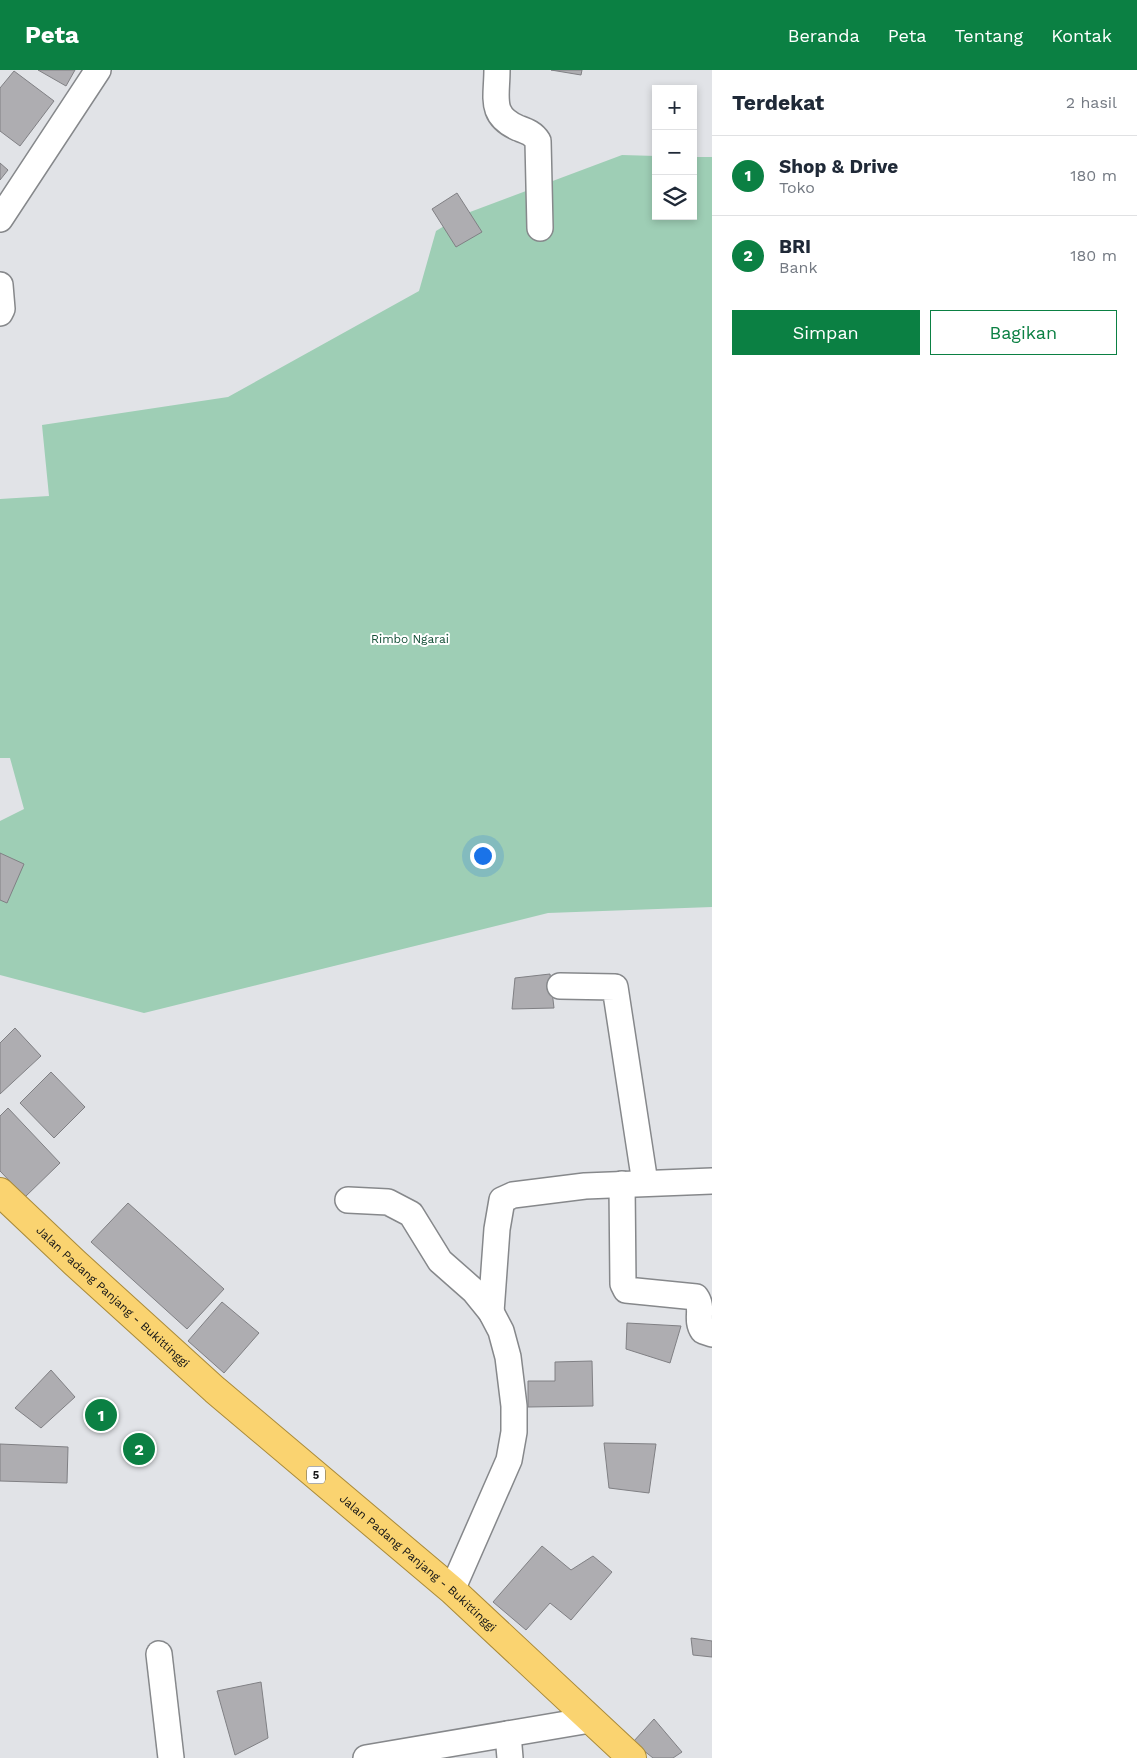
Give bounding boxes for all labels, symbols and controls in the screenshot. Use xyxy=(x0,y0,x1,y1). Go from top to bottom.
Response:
text: Peta xyxy=(25,21,79,49)
text: Beranda xyxy=(788,25,860,46)
text: Peta xyxy=(888,25,926,46)
text: Tentang xyxy=(954,25,1023,46)
text: Kontak xyxy=(1051,25,1112,46)
map controls xyxy=(652,85,697,220)
button: + xyxy=(652,85,697,130)
text: Terdekat xyxy=(732,90,824,115)
text: 2 hasil xyxy=(1066,93,1117,112)
button: − xyxy=(652,130,697,175)
text: Shop & Drive xyxy=(779,155,898,178)
text: 1 xyxy=(745,166,751,185)
text: 180 m xyxy=(1070,166,1117,185)
button: layers xyxy=(652,175,697,220)
text: Toko xyxy=(779,178,815,197)
text: BRI xyxy=(779,235,811,258)
text: 2 xyxy=(743,246,753,265)
text: 180 m xyxy=(1070,246,1117,265)
text: Bank xyxy=(779,258,817,277)
button: Simpan xyxy=(732,310,920,355)
button: Bagikan xyxy=(930,310,1117,355)
park label: Rimbo Ngarai xyxy=(371,632,449,646)
your location xyxy=(470,843,496,869)
street label: Jalan Padang Panjang - Bukittinggi xyxy=(33,1223,192,1370)
pin: 1 xyxy=(85,1396,117,1434)
pin: 2 xyxy=(123,1430,155,1468)
road number: 5 xyxy=(307,1466,325,1484)
street label: Jalan Padang Panjang - Bukittinggi xyxy=(337,1491,499,1635)

